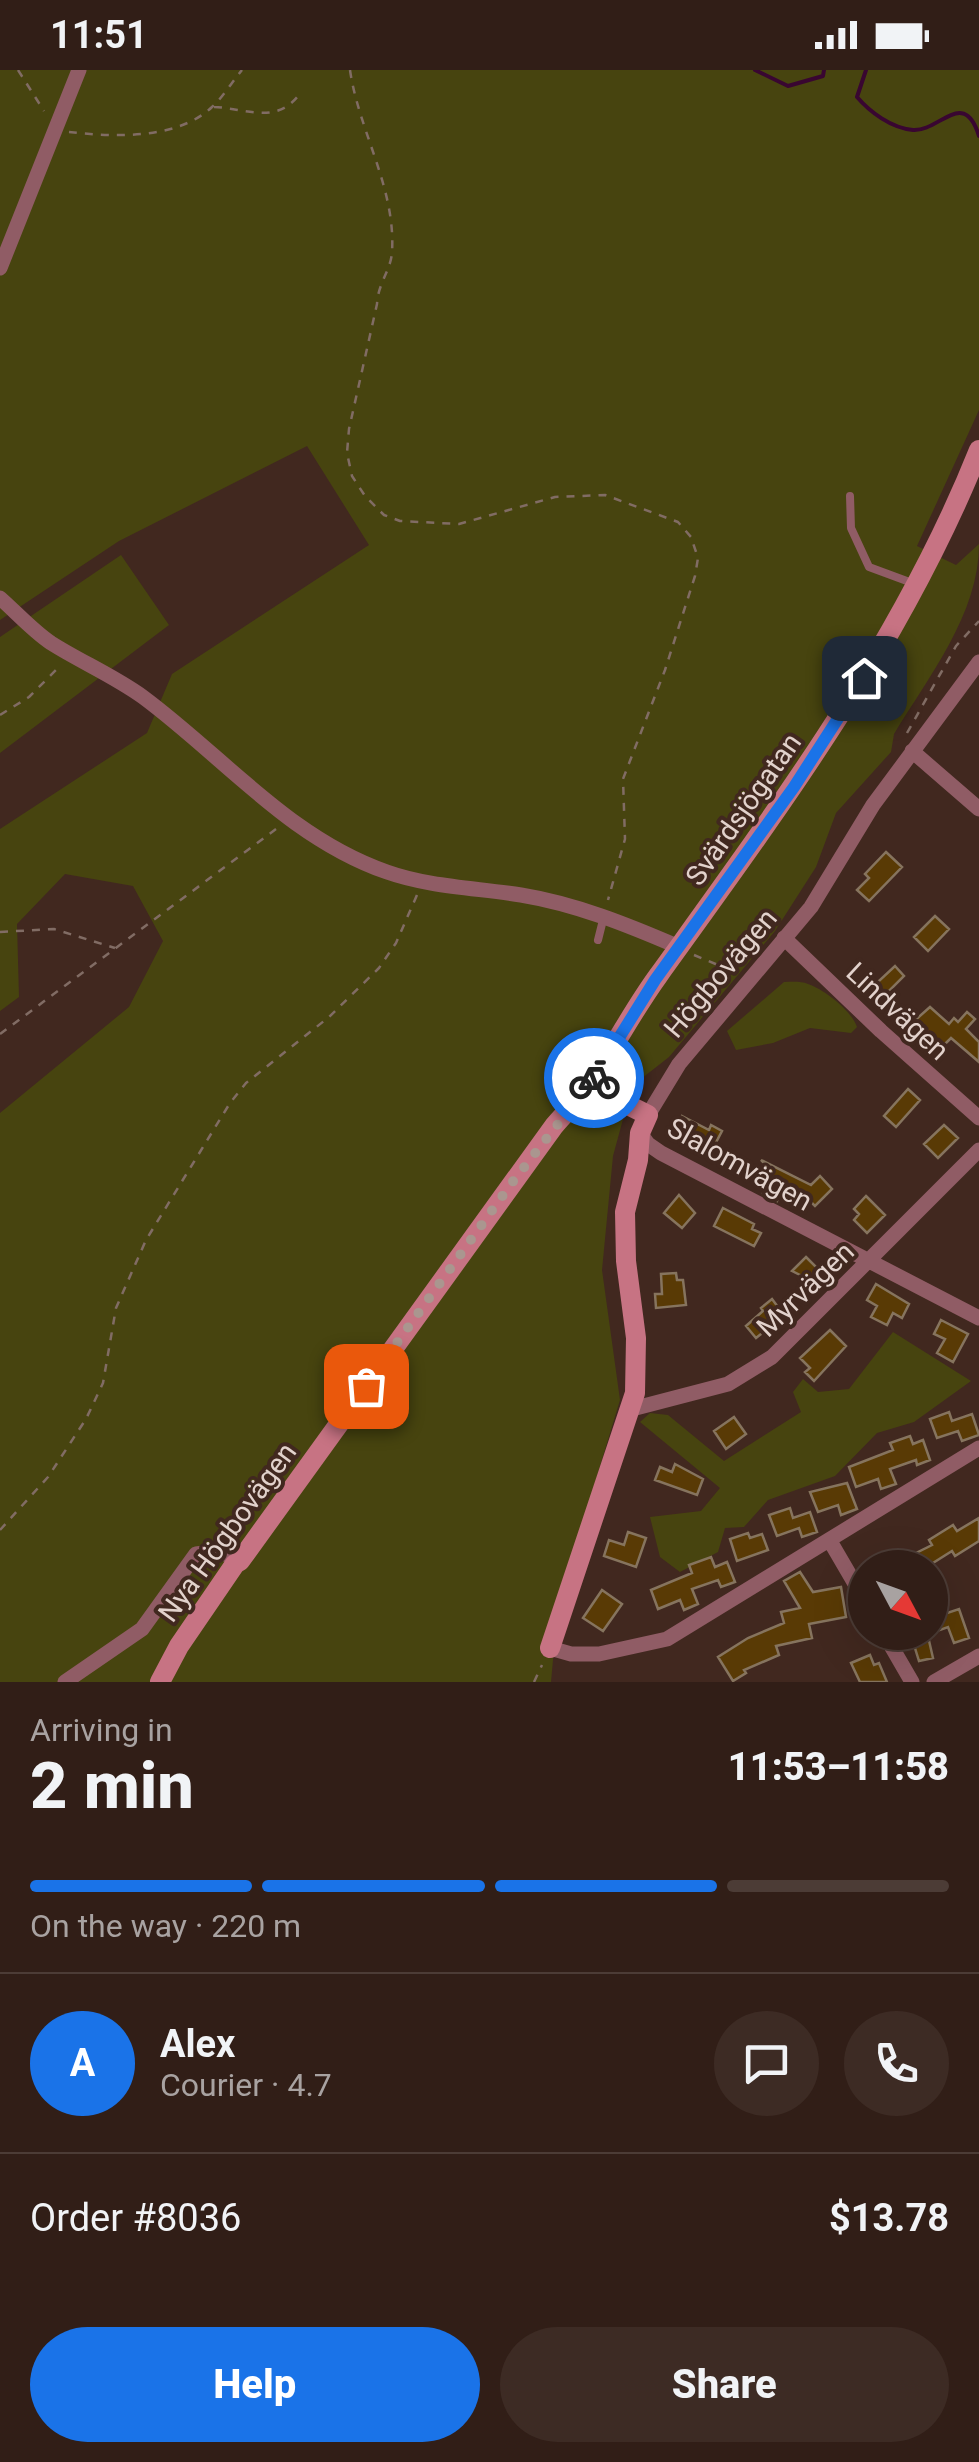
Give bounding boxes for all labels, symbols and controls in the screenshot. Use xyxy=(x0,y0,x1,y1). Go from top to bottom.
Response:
text: 11:51 xyxy=(50,13,148,57)
pin xyxy=(822,636,907,721)
icon: home xyxy=(837,651,892,706)
street label: Svärdsjögatan xyxy=(679,727,808,892)
street label: Högbovägen xyxy=(657,902,784,1044)
street label: Lindvägen xyxy=(840,956,956,1067)
courier xyxy=(544,1028,644,1128)
icon: bike xyxy=(567,1051,622,1106)
street label: Slalomvägen xyxy=(662,1111,818,1218)
street label: Myrvägen xyxy=(750,1235,861,1344)
pin xyxy=(324,1344,409,1429)
icon: bag xyxy=(339,1359,394,1414)
street label: Nya Högbovägen xyxy=(151,1436,303,1628)
north arrow xyxy=(848,1550,948,1650)
map controls xyxy=(848,1550,948,1650)
text: Arriving in xyxy=(30,1711,173,1749)
text: 11:53–11:58 xyxy=(728,1745,949,1789)
text: 2 min xyxy=(30,1748,194,1824)
text: On the way · 220 m xyxy=(30,1907,301,1945)
button: chat xyxy=(714,2011,819,2116)
button: phone xyxy=(844,2011,949,2116)
text: Alex xyxy=(160,2022,235,2066)
text: A xyxy=(70,2041,95,2085)
text: Courier · 4.7 xyxy=(160,2066,332,2104)
text: Order #8036 xyxy=(30,2196,241,2240)
text: $13.78 xyxy=(829,2196,949,2240)
button: Help xyxy=(30,2327,480,2442)
button: Share xyxy=(500,2327,949,2442)

